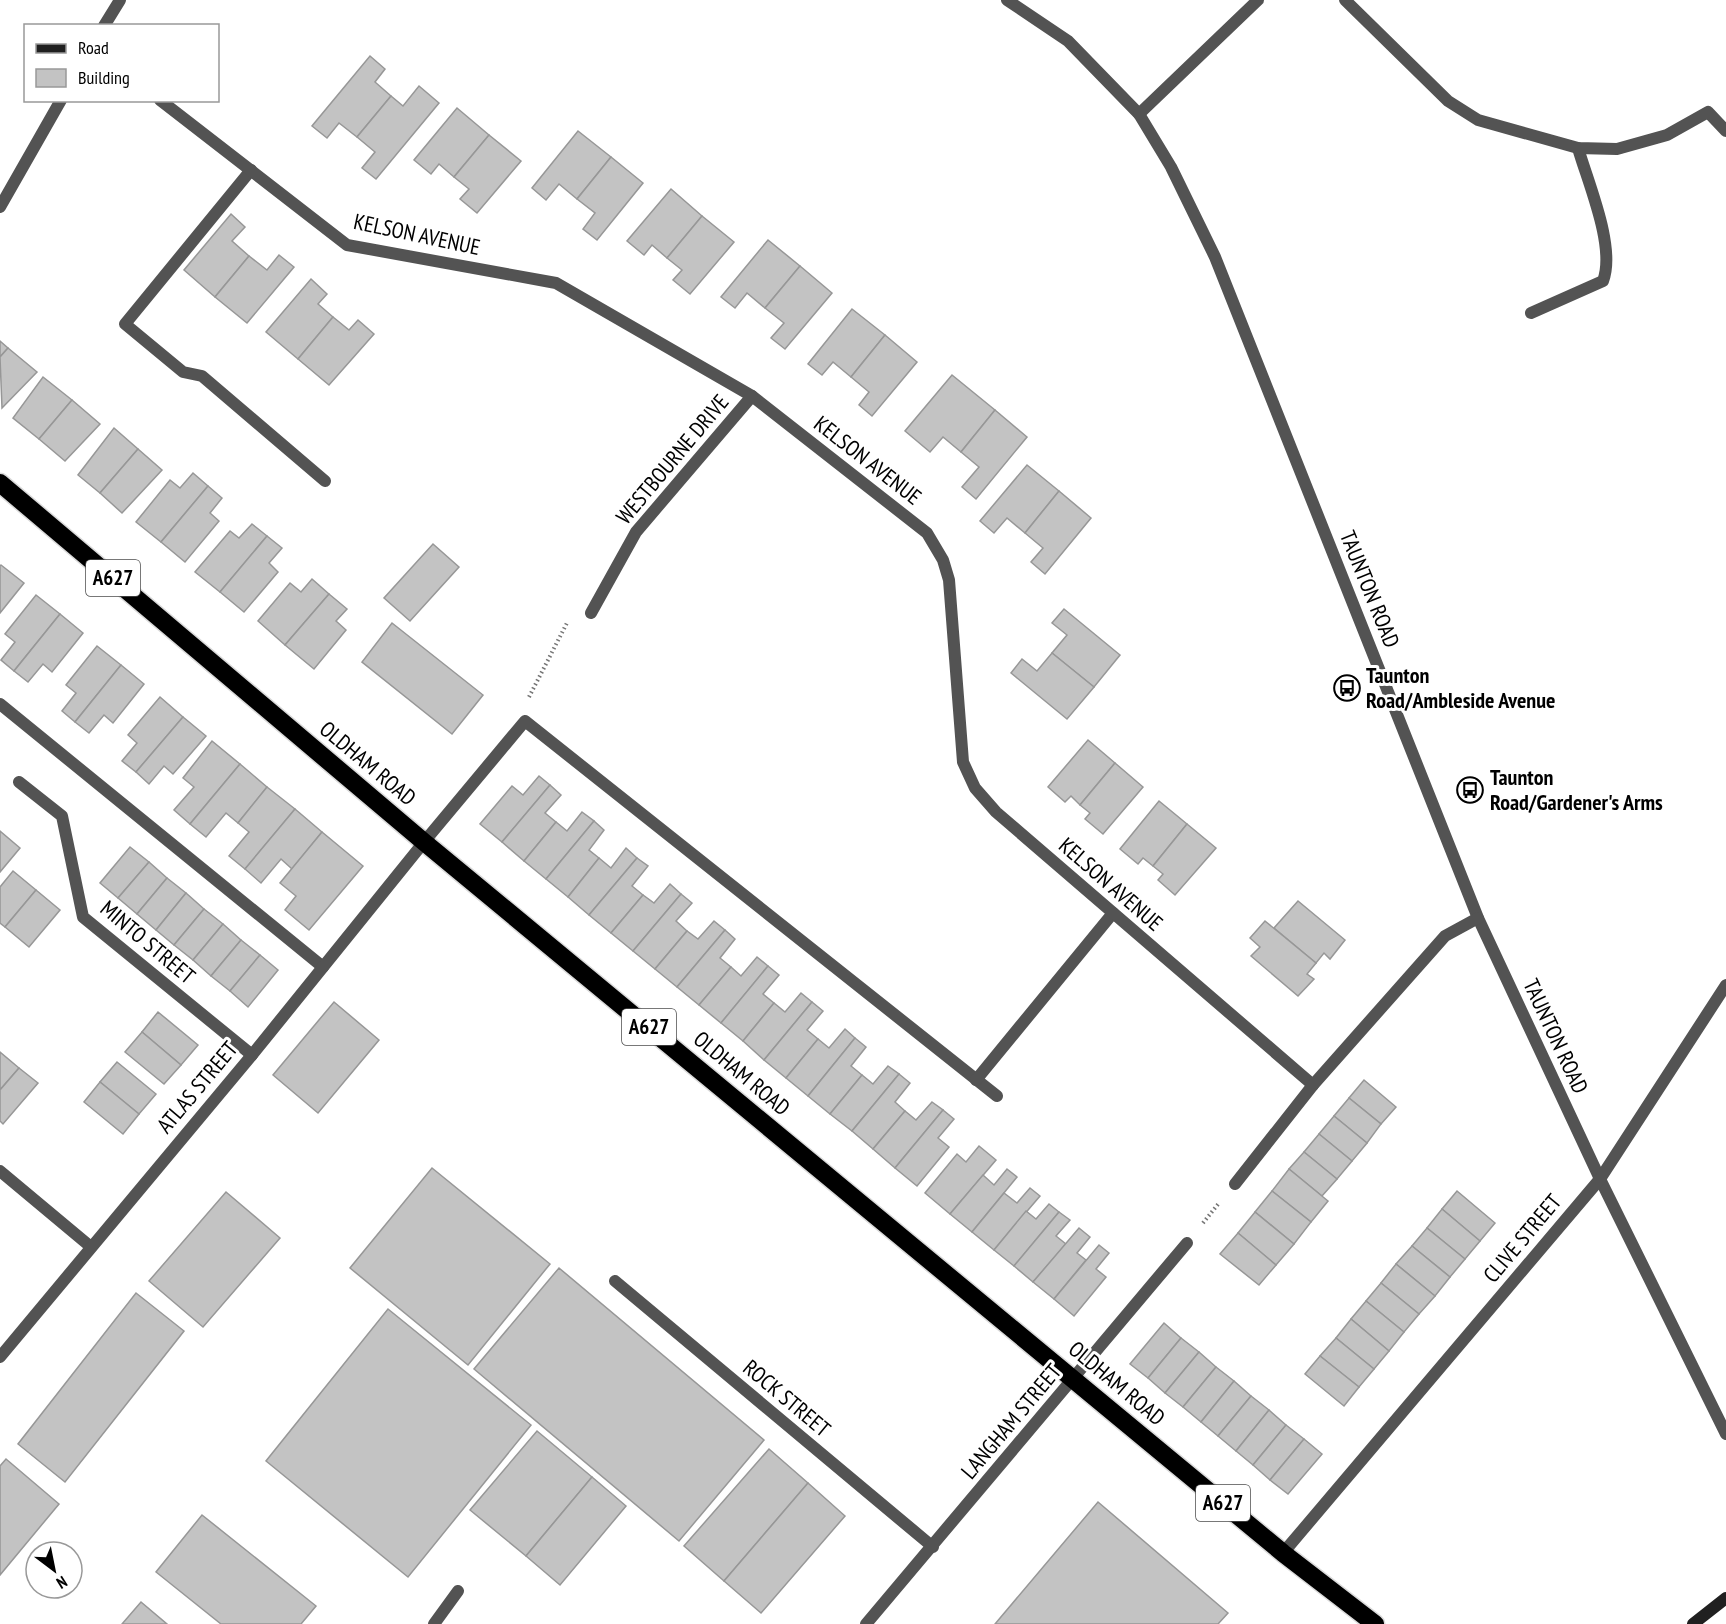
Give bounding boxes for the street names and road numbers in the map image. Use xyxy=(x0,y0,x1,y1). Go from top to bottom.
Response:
street label: KELSON AVENUE xyxy=(351,207,483,261)
street label: WESTBOURNE DRIVE xyxy=(610,388,734,530)
street label: KELSON AVENUE xyxy=(809,409,927,511)
street label: TAUNTON ROAD xyxy=(1334,527,1406,651)
road number: A627 xyxy=(86,560,140,596)
street label: OLDHAM ROAD xyxy=(314,715,422,811)
street label: KELSON AVENUE xyxy=(1053,831,1169,937)
street label: MINTO STREET xyxy=(95,894,201,990)
street label: TAUNTON ROAD xyxy=(1517,974,1595,1098)
road number: A627 xyxy=(622,1009,676,1045)
street label: OLDHAM ROAD xyxy=(688,1025,796,1121)
street label: ATLAS STREET xyxy=(151,1035,244,1139)
street label: CLIVE STREET xyxy=(1477,1188,1567,1288)
street label: OLDHAM ROAD xyxy=(1063,1335,1171,1431)
street label: ROCK STREET xyxy=(738,1353,837,1443)
street label: LANGHAM STREET xyxy=(955,1358,1067,1484)
road number: A627 xyxy=(1196,1485,1250,1521)

